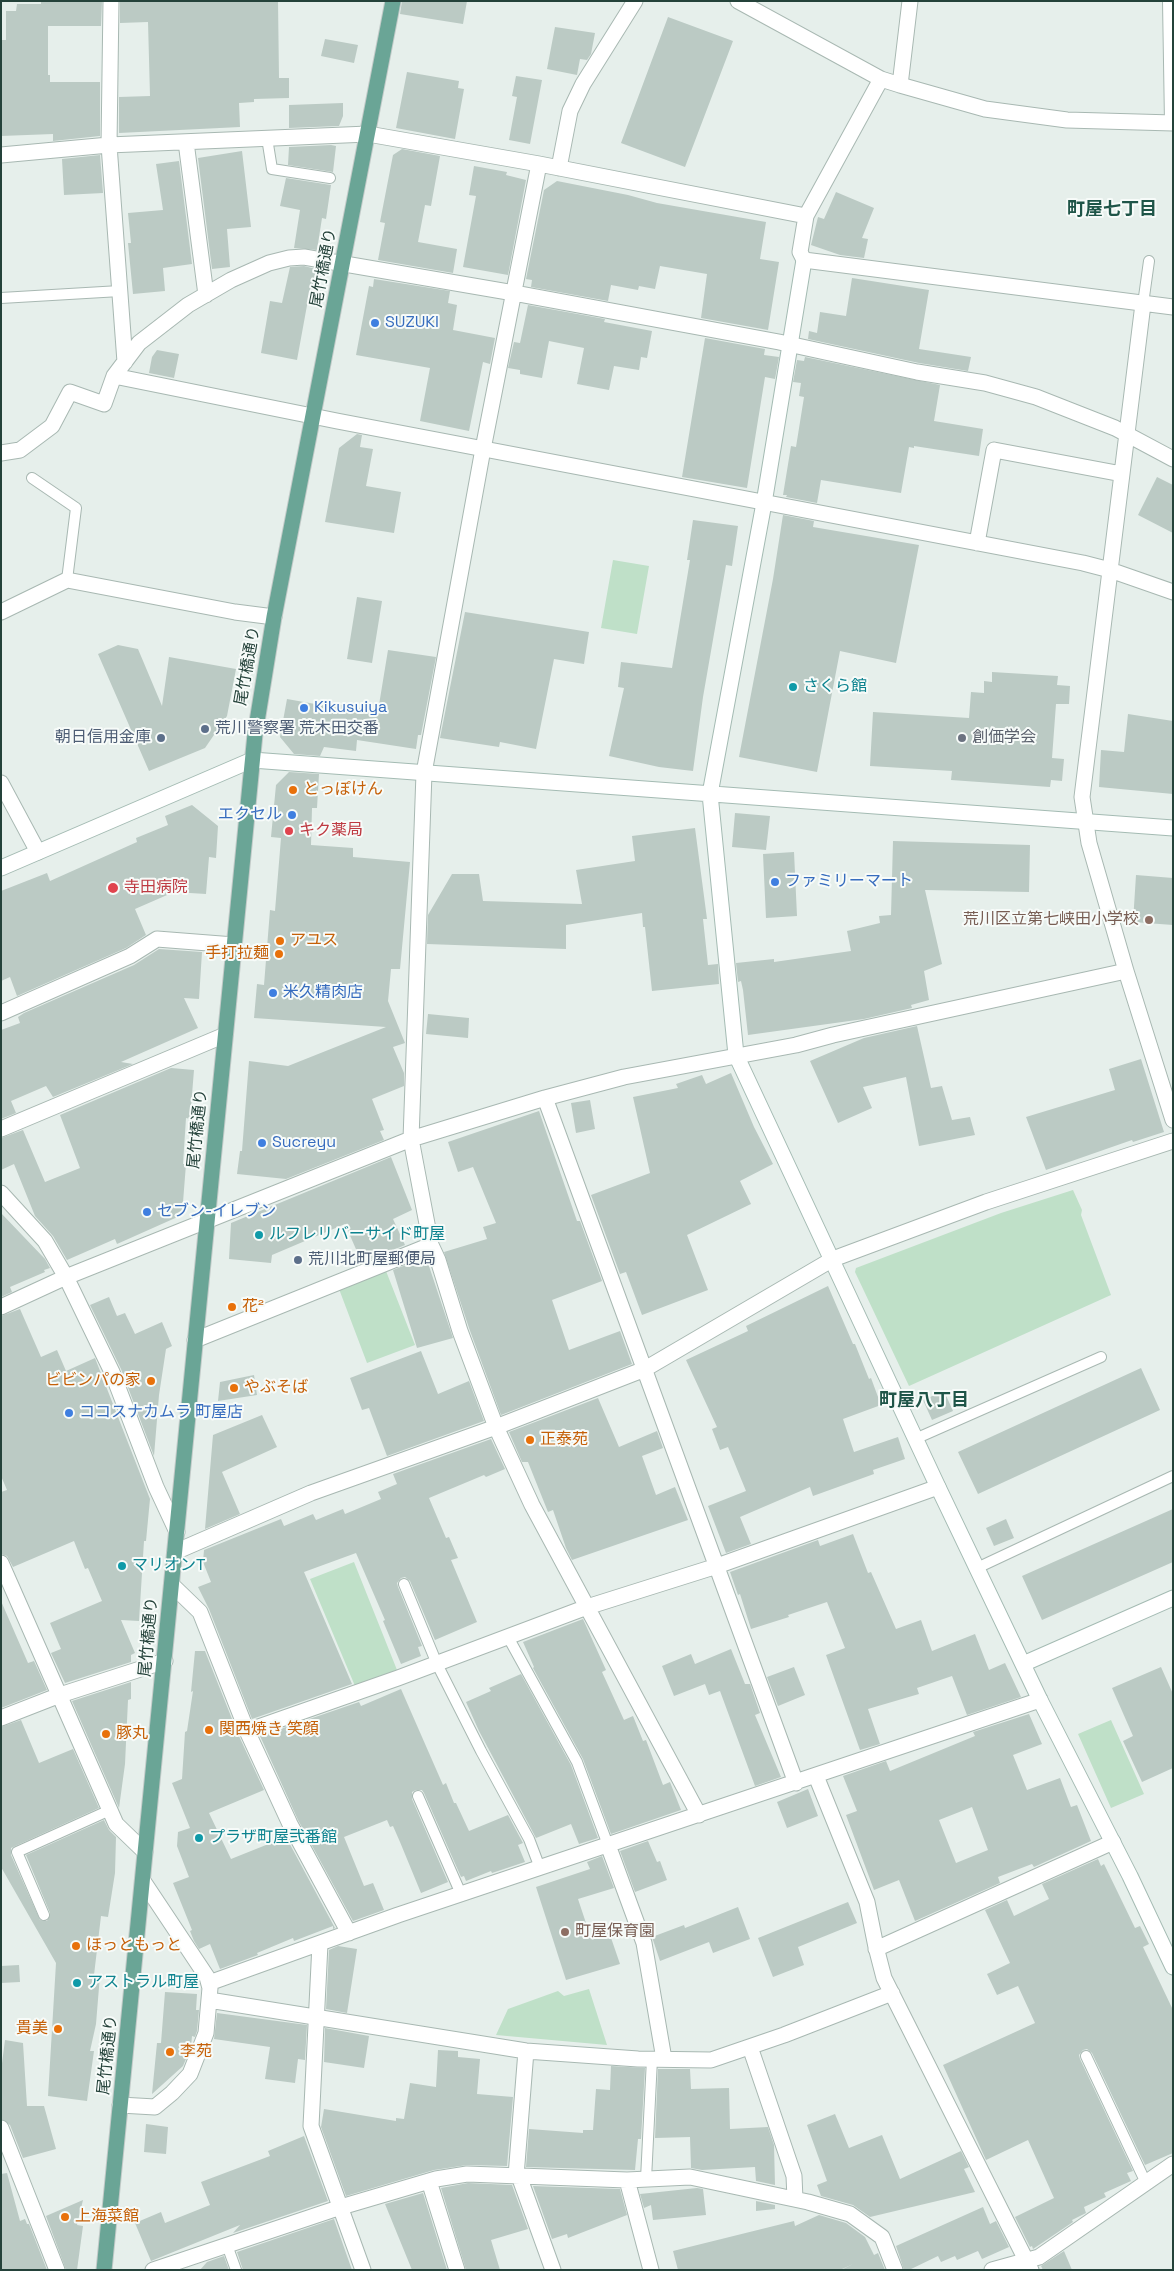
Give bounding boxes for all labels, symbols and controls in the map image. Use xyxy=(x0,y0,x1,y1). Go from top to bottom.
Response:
district label: 町屋七丁目 xyxy=(1067,199,1157,221)
street label: 尾竹橋通り xyxy=(307,227,341,309)
place label: SUZUKI xyxy=(385,313,439,333)
marker: SUZUKI xyxy=(369,317,381,329)
street label: 尾竹橋通り xyxy=(232,625,264,707)
place label: さくら館 xyxy=(803,677,867,697)
marker: さくら館 xyxy=(787,681,799,693)
place label: Kikusuiya xyxy=(314,698,387,718)
marker: Kikusuiya xyxy=(298,702,310,714)
place label: 荒川警察署 荒木田交番 xyxy=(215,719,379,739)
marker: 荒川警察署 荒木田交番 xyxy=(199,723,211,735)
place label: 朝日信用金庫 xyxy=(55,728,151,748)
place label: 創価学会 xyxy=(972,728,1036,748)
marker: 朝日信用金庫 xyxy=(155,732,167,744)
marker: 創価学会 xyxy=(956,732,968,744)
place label: とっぽけん xyxy=(303,780,383,800)
marker: とっぽけん xyxy=(287,784,299,796)
place label: エクセル xyxy=(218,805,282,825)
marker: エクセル xyxy=(286,809,298,821)
place label: キク薬局 xyxy=(299,821,363,841)
marker: キク薬局 xyxy=(283,825,295,837)
place label: ファミリーマート xyxy=(785,872,913,892)
marker: ファミリーマート xyxy=(769,876,781,888)
place label: 寺田病院 xyxy=(124,878,188,898)
marker: 寺田病院 xyxy=(106,881,120,895)
place label: 荒川区立第七峡田小学校 xyxy=(963,910,1139,930)
marker: 荒川区立第七峡田小学校 xyxy=(1143,914,1155,926)
place label: アユス xyxy=(290,931,338,951)
marker: アユス xyxy=(274,935,286,947)
place label: 手打拉麺 xyxy=(205,944,269,964)
marker: 手打拉麺 xyxy=(273,948,285,960)
place label: 米久精肉店 xyxy=(283,983,363,1003)
marker: 米久精肉店 xyxy=(267,987,279,999)
street label: 尾竹橋通り xyxy=(184,1088,212,1170)
place label: Sucreyu xyxy=(272,1133,336,1153)
marker: Sucreyu xyxy=(256,1137,268,1149)
place label: セブン-イレブン xyxy=(157,1202,276,1222)
marker: セブン-イレブン xyxy=(141,1206,153,1218)
place label: ルフレリバーサイド町屋 xyxy=(269,1225,445,1245)
marker: ルフレリバーサイド町屋 xyxy=(253,1229,265,1241)
place label: 荒川北町屋郵便局 xyxy=(308,1250,436,1270)
marker: 荒川北町屋郵便局 xyxy=(292,1254,304,1266)
place label: 花² xyxy=(242,1297,264,1317)
marker: 花² xyxy=(226,1301,238,1313)
place label: ビビンパの家 xyxy=(45,1371,141,1391)
marker: ビビンパの家 xyxy=(145,1375,157,1387)
place label: やぶそば xyxy=(244,1378,308,1398)
marker: やぶそば xyxy=(228,1382,240,1394)
district label: 町屋八丁目 xyxy=(879,1390,969,1412)
place label: ココスナカムラ 町屋店 xyxy=(79,1403,243,1423)
marker: ココスナカムラ 町屋店 xyxy=(63,1407,75,1419)
place label: 正泰苑 xyxy=(540,1430,588,1450)
marker: 正泰苑 xyxy=(524,1434,536,1446)
place label: マリオンT xyxy=(132,1556,205,1576)
marker: マリオンT xyxy=(116,1560,128,1572)
street label: 尾竹橋通り xyxy=(136,1596,162,1678)
place label: 関西焼き 笑顔 xyxy=(219,1720,319,1740)
place label: 豚丸 xyxy=(116,1724,148,1744)
marker: 関西焼き 笑顔 xyxy=(203,1724,215,1736)
marker: 豚丸 xyxy=(100,1728,112,1740)
place label: プラザ町屋弐番館 xyxy=(209,1828,337,1848)
marker: プラザ町屋弐番館 xyxy=(193,1832,205,1844)
place label: 町屋保育園 xyxy=(575,1922,655,1942)
marker: 町屋保育園 xyxy=(559,1926,571,1938)
place label: ほっともっと xyxy=(86,1936,182,1956)
marker: ほっともっと xyxy=(70,1940,82,1952)
place label: アストラル町屋 xyxy=(87,1973,199,1993)
marker: アストラル町屋 xyxy=(71,1977,83,1989)
street label: 尾竹橋通り xyxy=(94,2014,122,2096)
place label: 貴美 xyxy=(16,2019,48,2039)
marker: 貴美 xyxy=(52,2023,64,2035)
place label: 李苑 xyxy=(180,2042,212,2062)
marker: 李苑 xyxy=(164,2046,176,2058)
place label: 上海菜館 xyxy=(75,2207,139,2227)
marker: 上海菜館 xyxy=(59,2211,71,2223)

